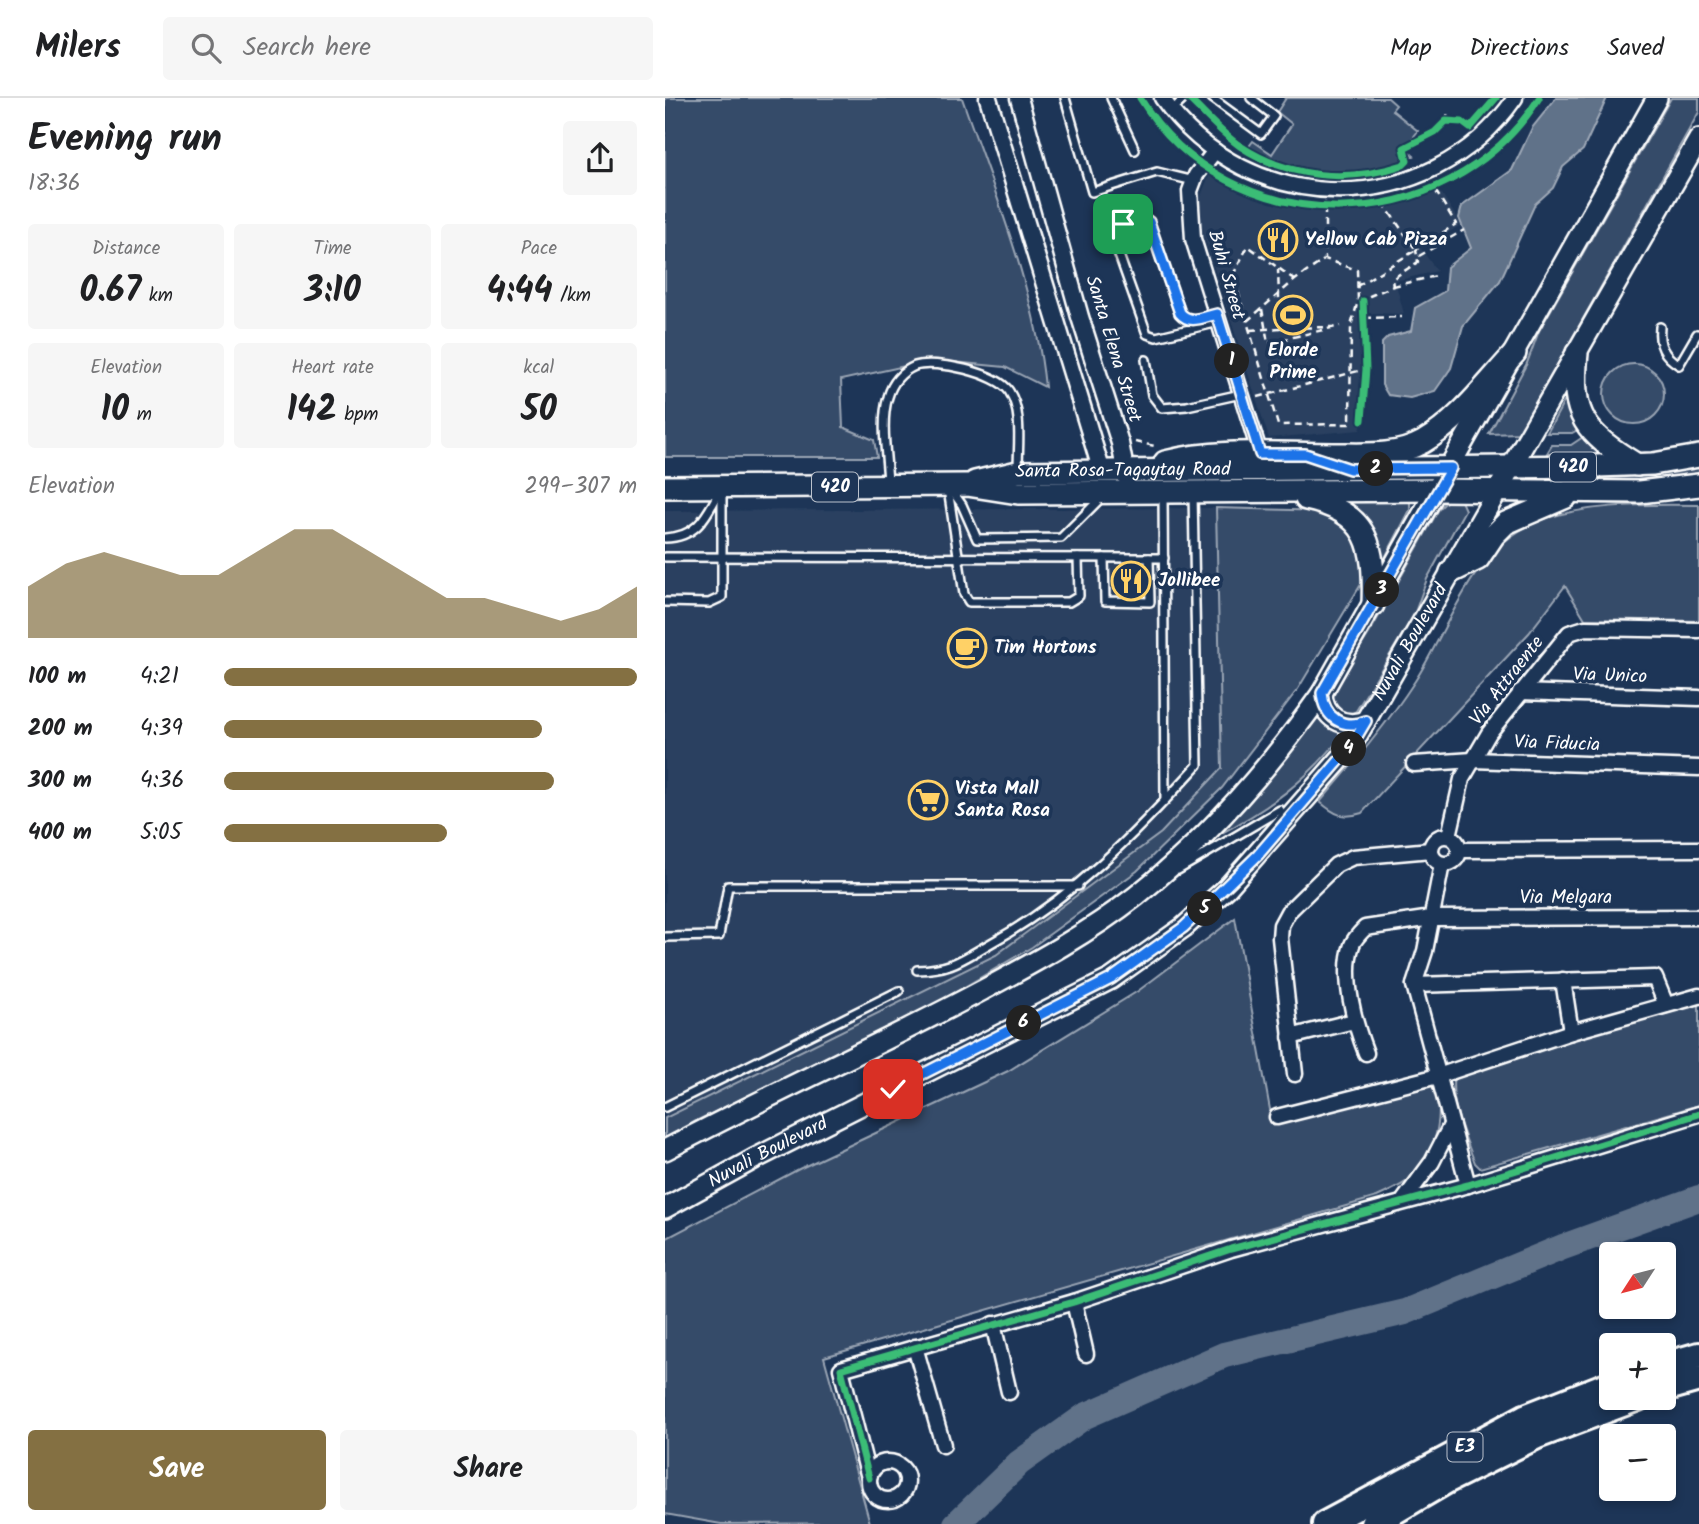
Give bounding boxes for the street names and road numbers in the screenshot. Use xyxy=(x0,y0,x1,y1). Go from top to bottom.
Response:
street label: Buhi Street xyxy=(1199,227,1253,324)
street label: Santa Elena Street xyxy=(1076,272,1150,427)
road number: 420 xyxy=(1550,452,1596,482)
street label: Santa Rosa-Tagaytay Road xyxy=(1015,455,1231,487)
road number: 420 xyxy=(812,472,858,502)
street label: Nuvali Boulevard xyxy=(1365,578,1456,707)
street label: Via Attraente xyxy=(1462,629,1552,732)
street label: Via Unico xyxy=(1572,660,1648,692)
street label: Via Fiducia xyxy=(1513,728,1601,760)
street label: Via Melgara xyxy=(1520,883,1612,913)
street label: Nuvali Boulevard xyxy=(703,1109,834,1196)
road number: E3 xyxy=(1447,1432,1483,1462)

